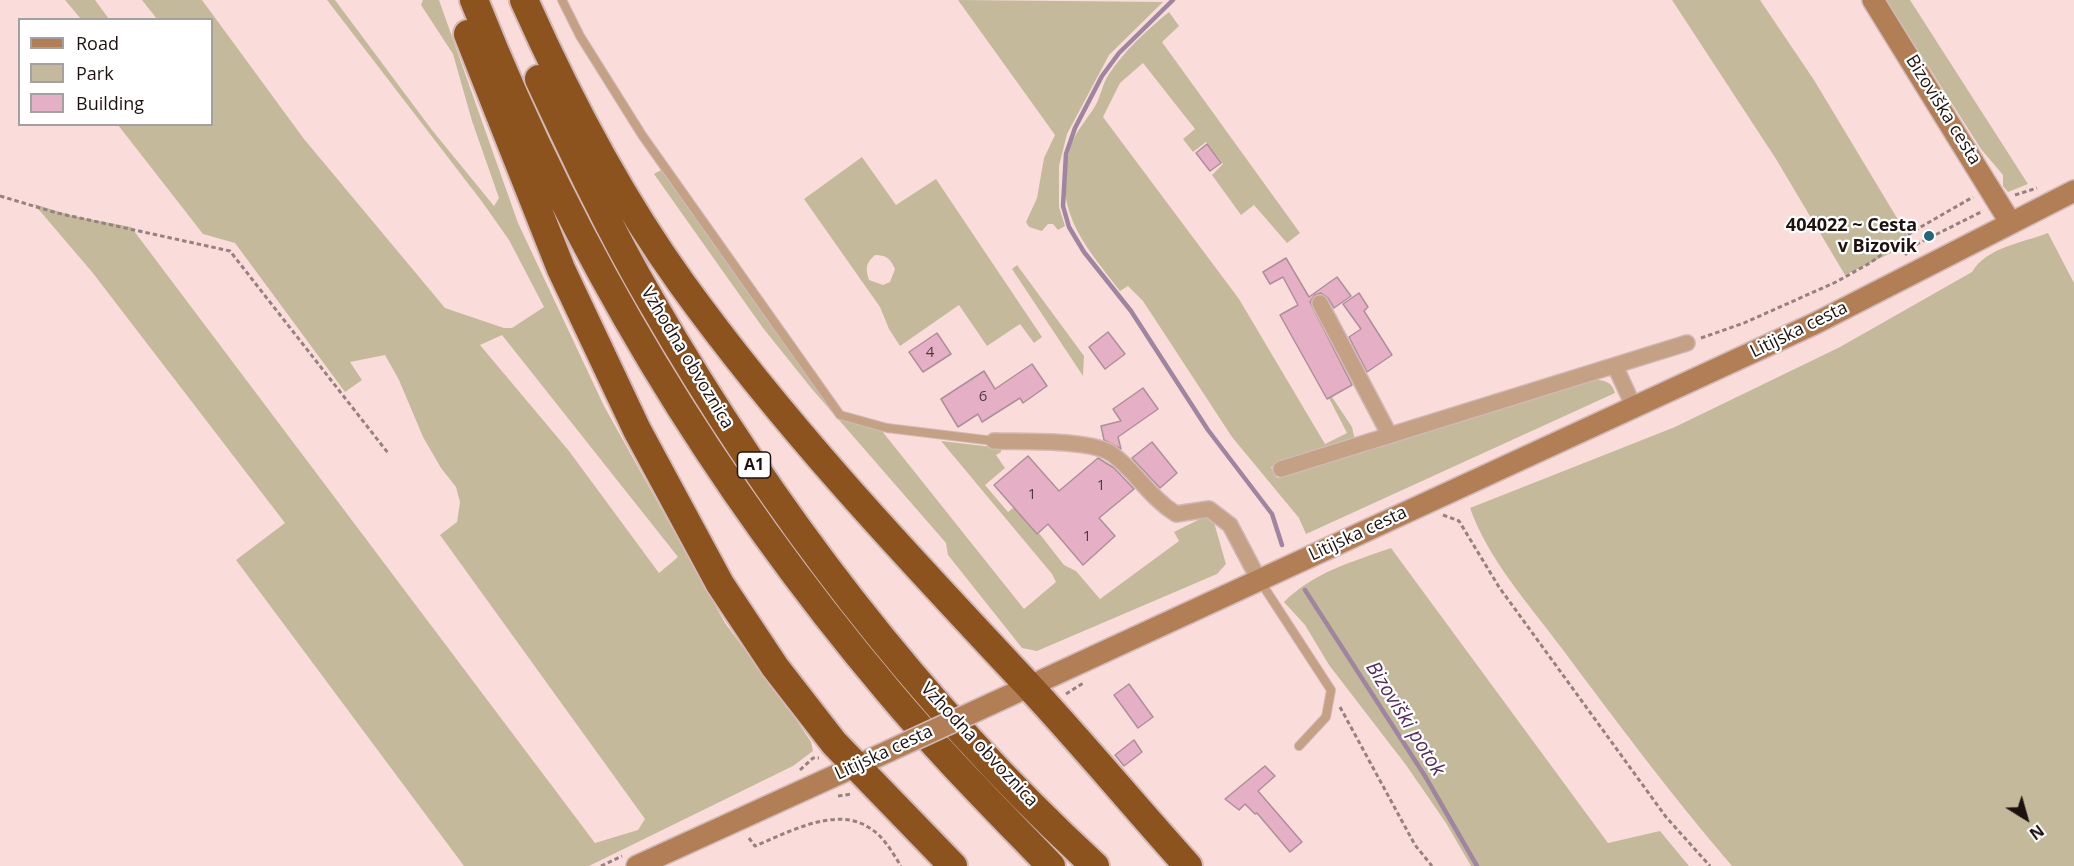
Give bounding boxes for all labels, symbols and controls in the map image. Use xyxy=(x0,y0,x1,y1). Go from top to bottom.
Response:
legend xyxy=(18,18,213,126)
text: Road xyxy=(76,31,119,55)
street label: Bizoviška cesta xyxy=(1901,51,1985,169)
text: Park xyxy=(76,61,114,85)
text: Building xyxy=(76,91,144,115)
place label: 404022 ~ Cesta v Bizovik xyxy=(1786,215,1917,258)
marker: 404022 ~ Cesta v Bizovik xyxy=(1922,229,1936,243)
street label: Vzhodna obvoznica xyxy=(636,283,738,433)
street label: Litijska cesta xyxy=(1747,297,1851,363)
house number: 4 xyxy=(926,344,934,362)
house number: 6 xyxy=(979,388,987,406)
road number: A1 xyxy=(738,452,771,478)
house number: 1 xyxy=(1097,477,1105,495)
house number: 1 xyxy=(1028,486,1036,504)
street label: Litijska cesta xyxy=(1305,502,1411,566)
house number: 1 xyxy=(1083,528,1091,546)
water label: Bizoviški potok xyxy=(1360,657,1450,781)
street label: Vzhodna obvoznica xyxy=(916,678,1042,812)
street label: Litijska cesta xyxy=(831,721,937,785)
north arrow xyxy=(1996,788,2056,848)
text: N xyxy=(2025,820,2049,845)

